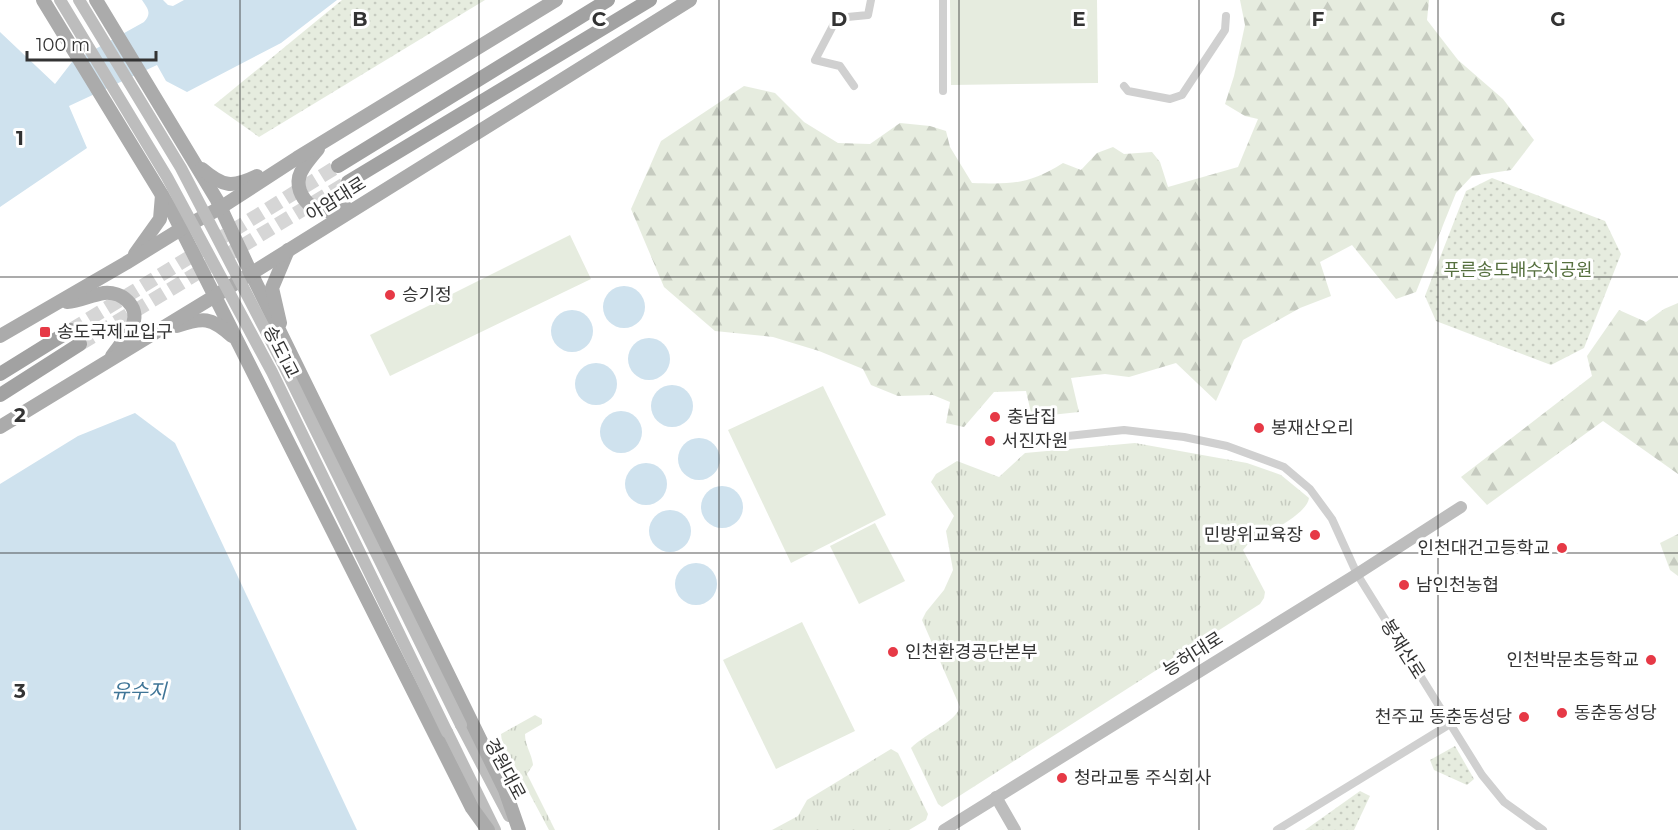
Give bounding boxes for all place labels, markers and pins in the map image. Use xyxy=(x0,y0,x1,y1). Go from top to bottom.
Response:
place label: 승기정 xyxy=(402,284,452,306)
marker: 승기정 xyxy=(383,288,397,302)
place label: 송도국제교입구 xyxy=(57,321,173,343)
marker: 송도국제교입구 xyxy=(38,325,52,339)
place label: 충남집 xyxy=(1007,406,1057,428)
marker: 충남집 xyxy=(988,410,1002,424)
place label: 봉재산오리 xyxy=(1271,417,1354,439)
marker: 봉재산오리 xyxy=(1252,421,1266,435)
place label: 서진자원 xyxy=(1002,430,1068,452)
marker: 서진자원 xyxy=(983,434,997,448)
place label: 민방위교육장 xyxy=(1204,524,1303,546)
marker: 민방위교육장 xyxy=(1308,528,1322,542)
place label: 인천대건고등학교 xyxy=(1418,537,1550,559)
marker: 인천대건고등학교 xyxy=(1555,541,1569,555)
place label: 남인천농협 xyxy=(1416,574,1499,596)
marker: 남인천농협 xyxy=(1397,578,1411,592)
place label: 인천환경공단본부 xyxy=(905,641,1037,663)
marker: 인천환경공단본부 xyxy=(886,645,900,659)
place label: 인천박문초등학교 xyxy=(1507,649,1639,671)
marker: 인천박문초등학교 xyxy=(1644,653,1658,667)
place label: 동춘동성당 xyxy=(1574,702,1657,724)
place label: 천주교 동춘동성당 xyxy=(1375,706,1512,728)
marker: 동춘동성당 xyxy=(1555,706,1569,720)
marker: 천주교 동춘동성당 xyxy=(1517,710,1531,724)
place label: 청라교통 주식회사 xyxy=(1074,767,1212,789)
marker: 청라교통 주식회사 xyxy=(1055,771,1069,785)

